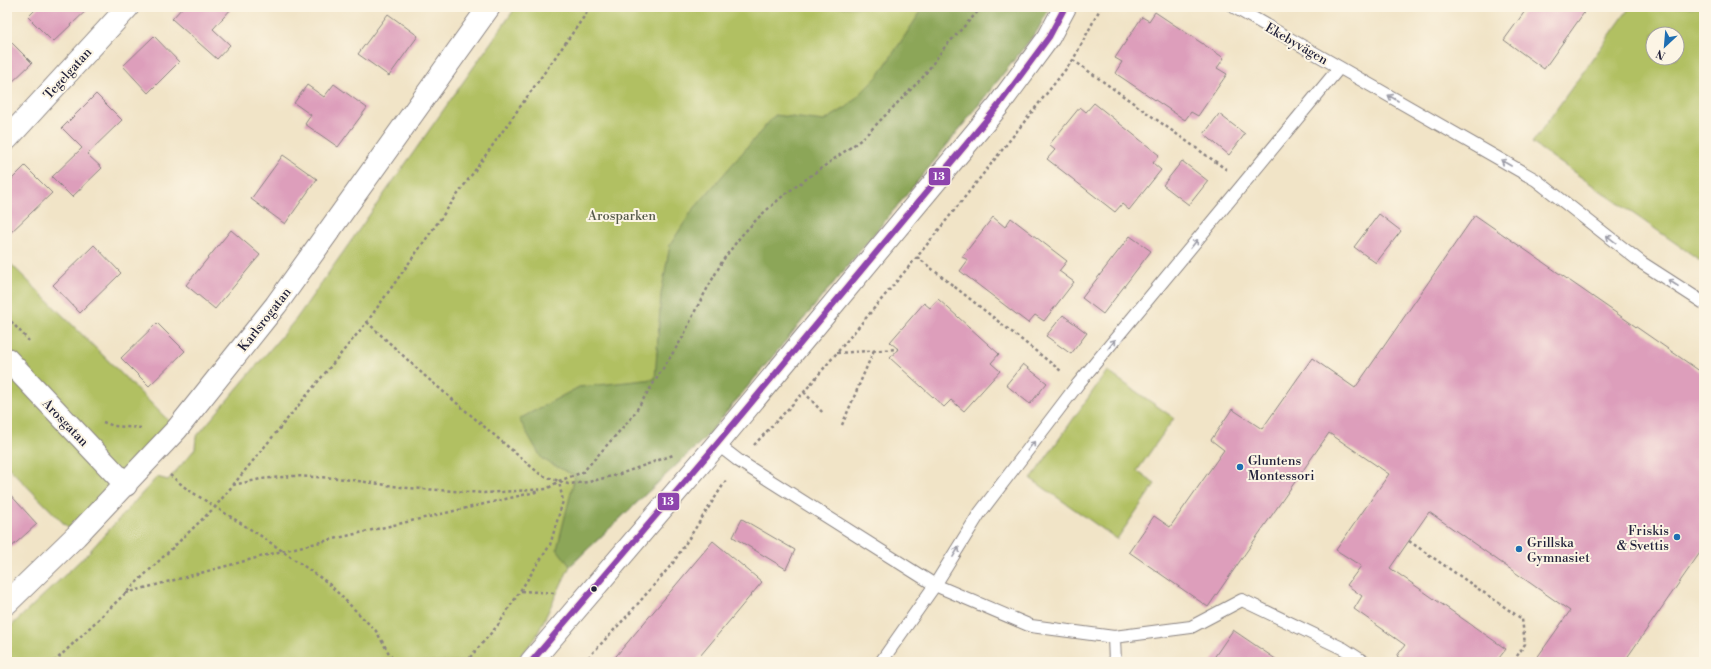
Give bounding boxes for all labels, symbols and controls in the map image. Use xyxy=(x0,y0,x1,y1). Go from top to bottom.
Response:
street label: Ekebyvägen xyxy=(1262,20,1331,68)
north arrow xyxy=(1645,26,1685,66)
street label: Tegelgatan xyxy=(40,44,95,103)
text: N xyxy=(1654,46,1668,62)
one-way arrow xyxy=(1387,94,1399,102)
one-way arrow xyxy=(1500,158,1512,166)
line badge: 13 xyxy=(928,167,951,186)
text: 13 xyxy=(933,170,945,184)
park label: Arosparken xyxy=(587,208,656,224)
one-way arrow xyxy=(1605,235,1616,243)
one-way arrow xyxy=(1190,238,1199,249)
one-way arrow xyxy=(1668,279,1679,287)
street label: Karlsrogatan xyxy=(235,284,295,355)
one-way arrow xyxy=(1107,339,1116,349)
street label: Arosgatan xyxy=(38,395,92,450)
one-way arrow xyxy=(1027,441,1035,452)
place label: Gluntens Montessori xyxy=(1248,453,1314,484)
marker: Gluntens Montessori xyxy=(1235,462,1245,472)
line badge: 13 xyxy=(657,492,680,511)
text: 13 xyxy=(662,495,674,509)
place label: Friskis & Svettis xyxy=(1617,523,1669,554)
marker: Friskis & Svettis xyxy=(1672,532,1682,542)
place label: Grillska Gymnasiet xyxy=(1527,535,1590,566)
marker: Grillska Gymnasiet xyxy=(1514,544,1524,554)
one-way arrow xyxy=(952,546,960,558)
unlabelled marker xyxy=(589,584,599,594)

